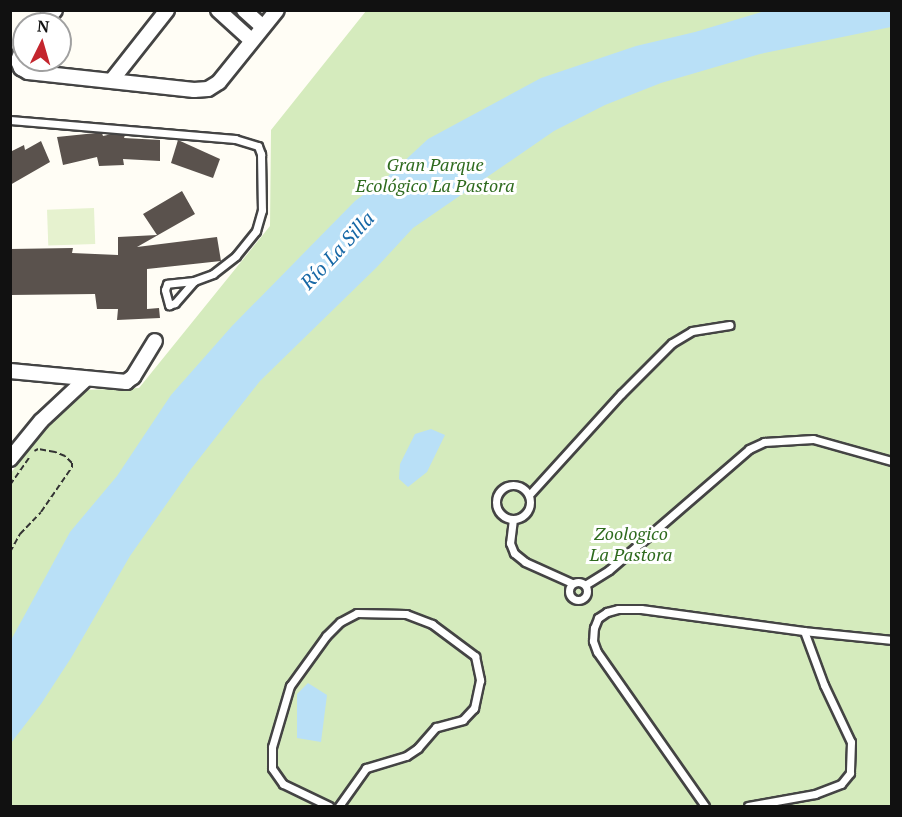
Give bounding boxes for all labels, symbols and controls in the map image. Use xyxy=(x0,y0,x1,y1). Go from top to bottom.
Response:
north arrow xyxy=(12,12,72,72)
text: N xyxy=(36,15,50,38)
park label: Gran Parque Ecológico La Pastora xyxy=(355,154,515,196)
water label: Río La Silla xyxy=(295,206,379,294)
park label: Zoologico La Pastora xyxy=(590,523,672,566)

